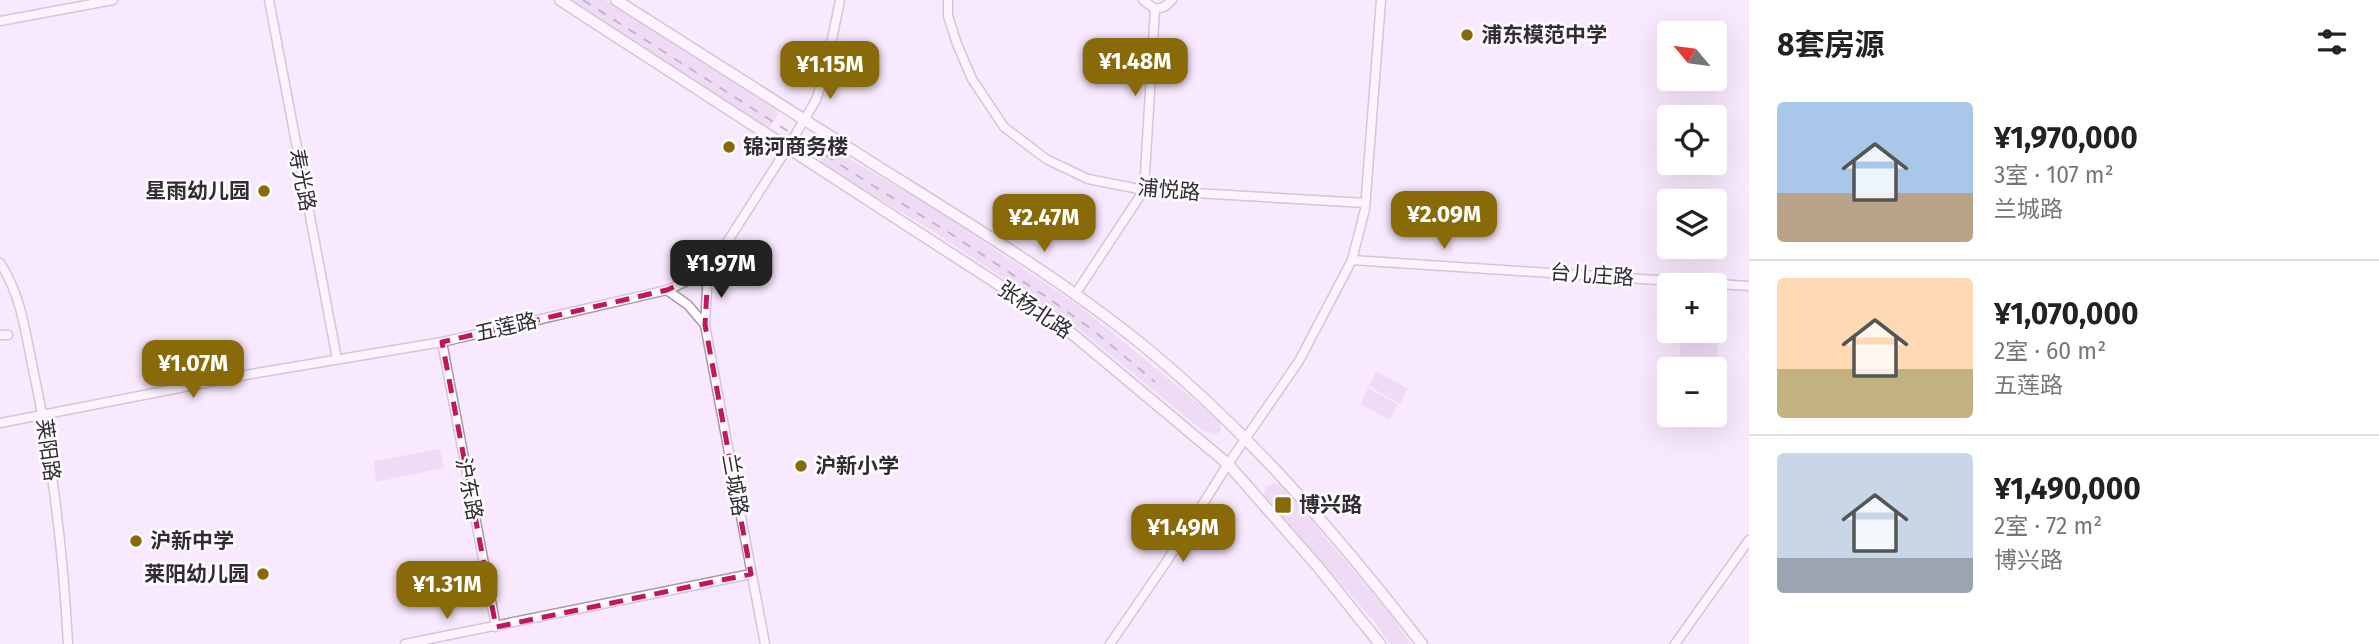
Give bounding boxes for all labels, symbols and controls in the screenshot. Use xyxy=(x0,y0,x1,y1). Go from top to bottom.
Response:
north arrow xyxy=(1657,21,1727,91)
map controls xyxy=(1657,21,1727,427)
place label: 浦东模范中学 xyxy=(1481,22,1607,48)
icon: filters xyxy=(2313,23,2351,61)
marker: 浦东模范中学 xyxy=(1459,27,1475,43)
text: 8套房源 xyxy=(1777,27,1884,63)
pin: ¥1.48M xyxy=(1078,38,1192,98)
pin: ¥1.15M xyxy=(773,42,887,101)
text: ¥1.48M xyxy=(1099,47,1171,75)
text: ¥1.15M xyxy=(796,50,864,78)
button: locate xyxy=(1657,105,1727,175)
text: ¥1,970,000 xyxy=(1994,120,2138,156)
icon: home xyxy=(1833,130,1917,214)
place label: 锦河商务楼 xyxy=(743,134,848,160)
marker: 锦河商务楼 xyxy=(721,139,737,155)
street label: 寿光路 xyxy=(283,147,321,213)
text: 3室 · 107 m² xyxy=(1994,161,2114,189)
street label: 浦悦路 xyxy=(1136,174,1202,206)
place label: 星雨幼儿园 xyxy=(145,178,250,204)
marker: 星雨幼儿园 xyxy=(256,183,272,199)
button: layers xyxy=(1657,189,1727,259)
pin: ¥2.09M xyxy=(1387,191,1501,251)
pin: ¥2.47M xyxy=(987,194,1101,254)
text: 兰城路 xyxy=(1994,195,2063,223)
text: ¥2.09M xyxy=(1407,200,1481,228)
text: ¥2.47M xyxy=(1009,203,1079,231)
pin: ¥1.97M xyxy=(664,240,778,300)
text: ¥1.97M xyxy=(686,249,756,277)
street label: 台儿庄路 xyxy=(1549,259,1635,291)
button: + xyxy=(1657,273,1727,343)
street label: 张杨北路 xyxy=(993,276,1077,344)
text: ¥1,070,000 xyxy=(1994,296,2138,332)
icon: home xyxy=(1833,306,1917,390)
street label: 五莲路 xyxy=(472,307,540,347)
text: 2室 · 60 m² xyxy=(1994,337,2106,365)
pin: ¥1.07M xyxy=(136,340,250,400)
text: ¥1.07M xyxy=(158,349,228,377)
button: − xyxy=(1657,357,1727,427)
text: 五莲路 xyxy=(1994,371,2063,399)
street label: 莱阳路 xyxy=(31,417,65,483)
street label: 兰城路 xyxy=(717,452,753,518)
place label: 沪新小学 xyxy=(815,453,899,479)
street label: 沪东路 xyxy=(450,456,488,522)
marker: 沪新小学 xyxy=(793,458,809,474)
text: ¥1,490,000 xyxy=(1994,471,2141,507)
icon: home xyxy=(1833,481,1917,565)
place label: 博兴路 xyxy=(1299,492,1362,518)
marker: 博兴路 xyxy=(1273,495,1293,515)
pin: ¥1.49M xyxy=(1126,504,1240,564)
text: 2室 · 72 m² xyxy=(1994,512,2102,540)
text: ¥1.49M xyxy=(1147,513,1219,541)
place label: 沪新中学 xyxy=(150,528,234,554)
marker: 沪新中学 xyxy=(128,533,144,549)
text: 博兴路 xyxy=(1994,546,2063,574)
place label: 莱阳幼儿园 xyxy=(144,561,249,587)
pin: ¥1.31M xyxy=(390,562,504,621)
marker: 莱阳幼儿园 xyxy=(255,566,271,582)
text: ¥1.31M xyxy=(412,570,482,598)

